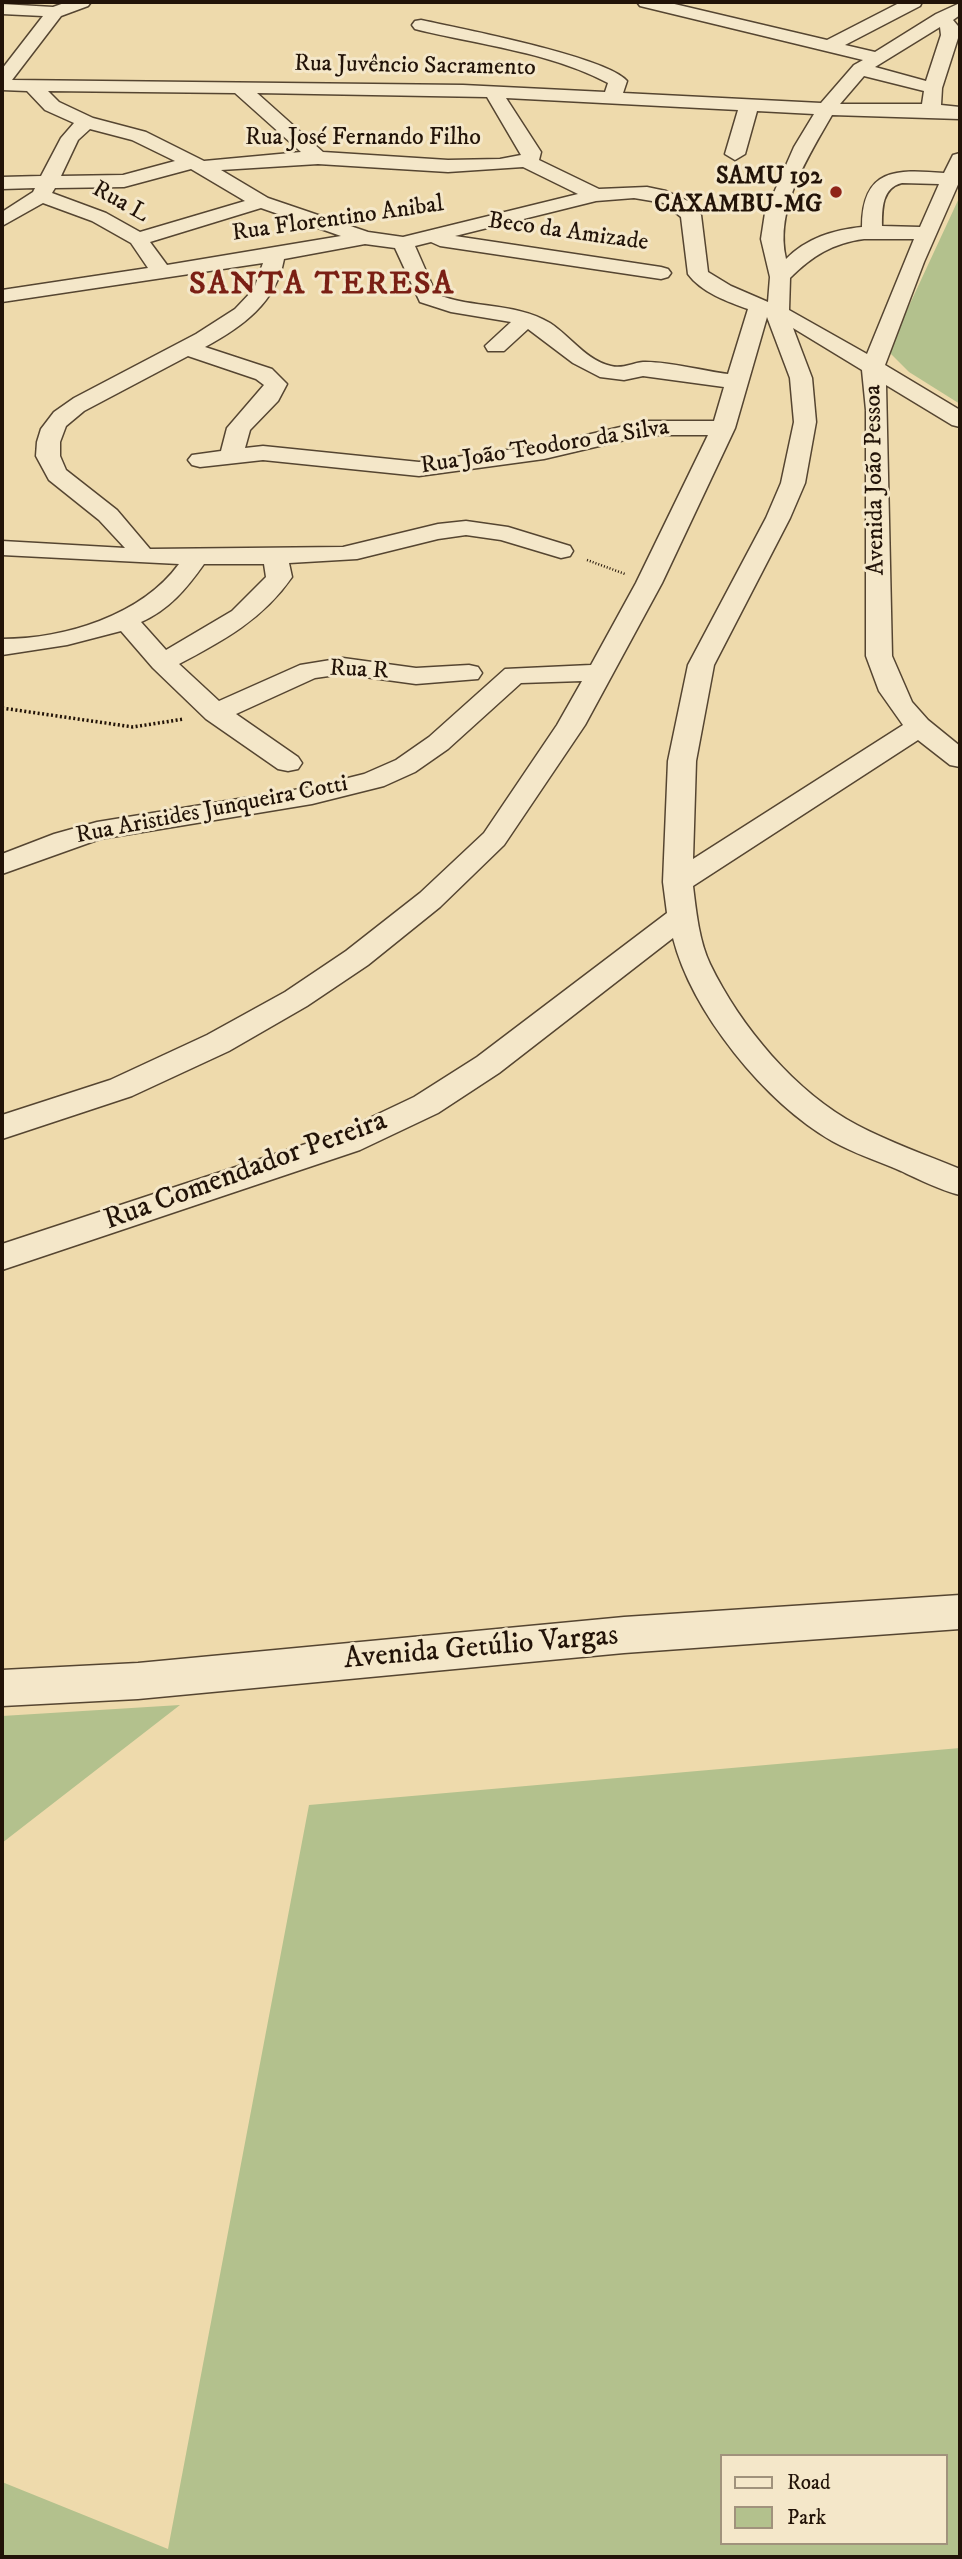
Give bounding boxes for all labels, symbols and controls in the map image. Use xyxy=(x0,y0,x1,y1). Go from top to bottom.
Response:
street label: Rua Juvêncio Sacramento xyxy=(294,50,536,84)
street label: Rua José Fernando Filho xyxy=(245,125,481,153)
place label: SAMU 192 CAXAMBU-MG xyxy=(654,164,822,220)
street label: Rua L xyxy=(87,176,153,230)
marker: SAMU 192 CAXAMBU-MG xyxy=(828,184,844,200)
street label: Rua Florentino Anibal xyxy=(230,191,446,249)
street label: Beco da Amizade xyxy=(486,207,650,259)
district label: SANTA TERESA xyxy=(190,267,454,305)
street label: Avenida João Pessoa xyxy=(860,385,892,575)
street label: Rua João Teodoro da Silva xyxy=(419,414,671,482)
street label: Rua R xyxy=(329,655,389,687)
street label: Rua Aristides Junqueira Cotti xyxy=(74,770,350,852)
street label: Rua Comendador Pereira xyxy=(100,1104,392,1240)
street label: Avenida Getúlio Vargas xyxy=(342,1619,620,1679)
legend xyxy=(720,2454,948,2545)
text: Road xyxy=(787,2470,831,2496)
text: Park xyxy=(787,2505,826,2531)

